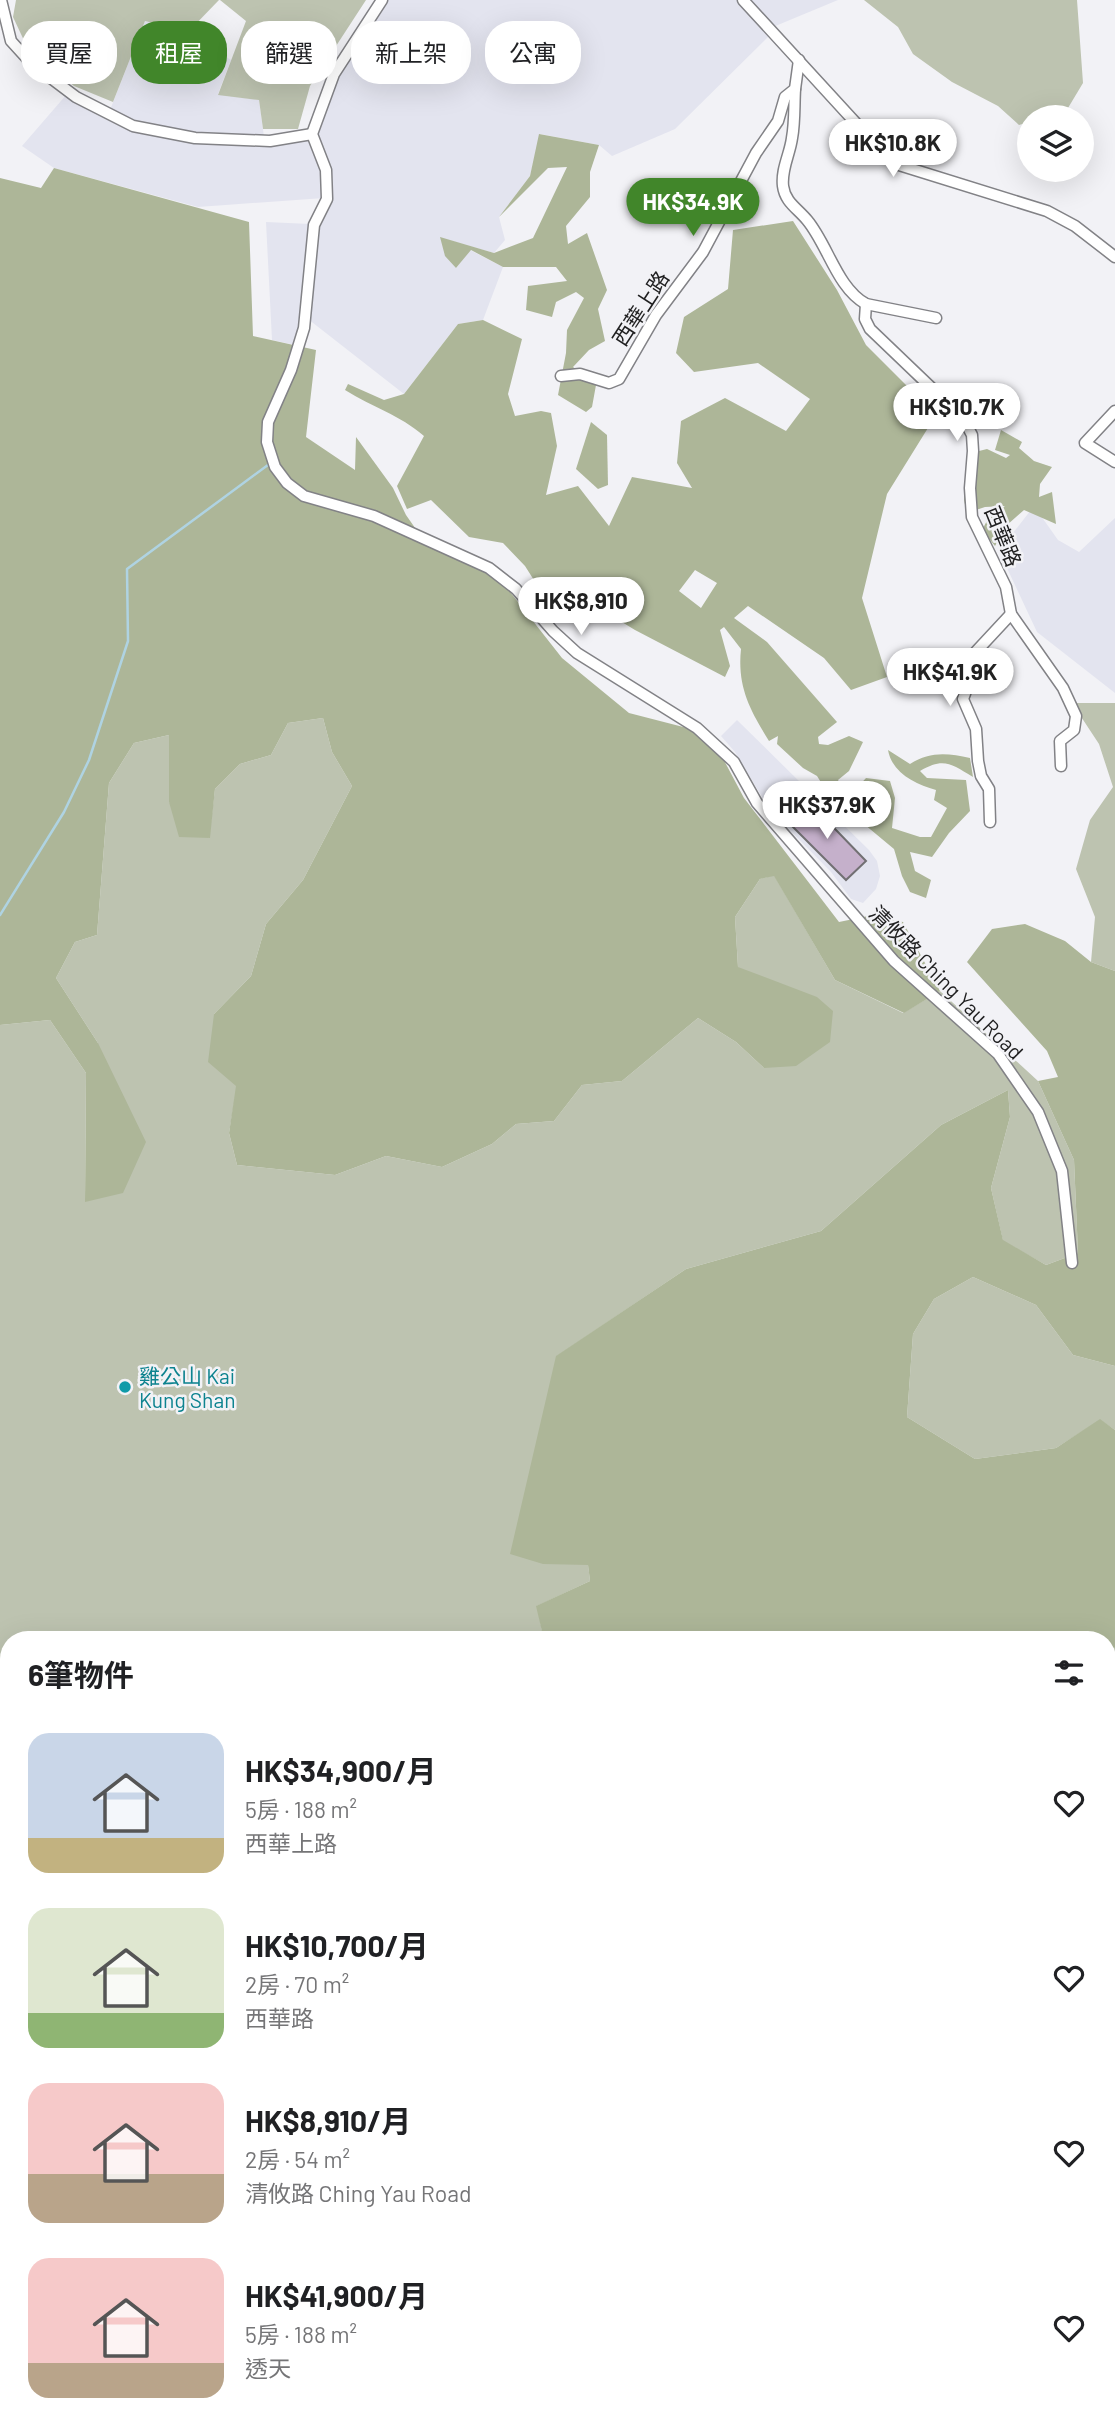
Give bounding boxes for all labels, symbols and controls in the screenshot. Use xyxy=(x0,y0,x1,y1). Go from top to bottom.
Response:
chip: 買屋 xyxy=(21,21,117,84)
chip: 租屋 xyxy=(131,21,227,84)
chip: 篩選 xyxy=(241,21,337,84)
chip: 新上架 xyxy=(351,21,471,84)
chip: 公寓 xyxy=(485,21,581,84)
map controls xyxy=(1017,105,1094,182)
button: layers xyxy=(1017,105,1094,182)
pin: HK$10.8K xyxy=(821,120,965,179)
text: HK$10.8K xyxy=(845,128,941,156)
pin: HK$34.9K xyxy=(621,178,765,238)
text: HK$34.9K xyxy=(642,187,744,215)
street label: 西華上路 xyxy=(607,266,673,350)
pin: HK$10.7K xyxy=(885,384,1029,443)
text: HK$10.7K xyxy=(909,392,1005,420)
street label: 西華路 xyxy=(981,502,1027,570)
pin: HK$8,910 xyxy=(509,578,653,637)
text: HK$8,910 xyxy=(534,586,628,614)
pin: HK$41.9K xyxy=(878,648,1022,708)
text: HK$41.9K xyxy=(903,657,997,685)
pin: HK$37.9K xyxy=(755,782,899,841)
text: HK$37.9K xyxy=(778,790,876,818)
street label: 清攸路 Ching Yau Road xyxy=(865,900,1029,1064)
place label: 雞公山 Kai Kung Shan xyxy=(139,1363,235,1412)
marker: 雞公山 Kai Kung Shan xyxy=(117,1379,133,1395)
icon: filters xyxy=(1050,1654,1088,1692)
text: 6筆物件 xyxy=(28,1656,134,1692)
text: HK$34,900/月 xyxy=(245,1752,436,1788)
icon: home xyxy=(84,1761,168,1845)
icon: heart xyxy=(1050,1784,1088,1822)
text: 5房 · 188 m² xyxy=(245,1795,357,1823)
text: 西華上路 xyxy=(245,1829,337,1857)
text: HK$10,700/月 xyxy=(245,1927,429,1963)
icon: home xyxy=(84,1936,168,2020)
icon: heart xyxy=(1050,1959,1088,1997)
text: 2房 · 70 m² xyxy=(245,1970,349,1998)
text: 西華路 xyxy=(245,2004,314,2032)
text: HK$8,910/月 xyxy=(245,2102,411,2138)
icon: home xyxy=(84,2111,168,2195)
icon: heart xyxy=(1050,2134,1088,2172)
text: 2房 · 54 m² xyxy=(245,2145,350,2173)
text: 清攸路 Ching Yau Road xyxy=(245,2179,472,2207)
text: HK$41,900/月 xyxy=(245,2277,428,2313)
icon: home xyxy=(84,2286,168,2370)
icon: heart xyxy=(1050,2309,1088,2347)
text: 5房 · 188 m² xyxy=(245,2320,357,2348)
text: 透天 xyxy=(245,2354,291,2382)

